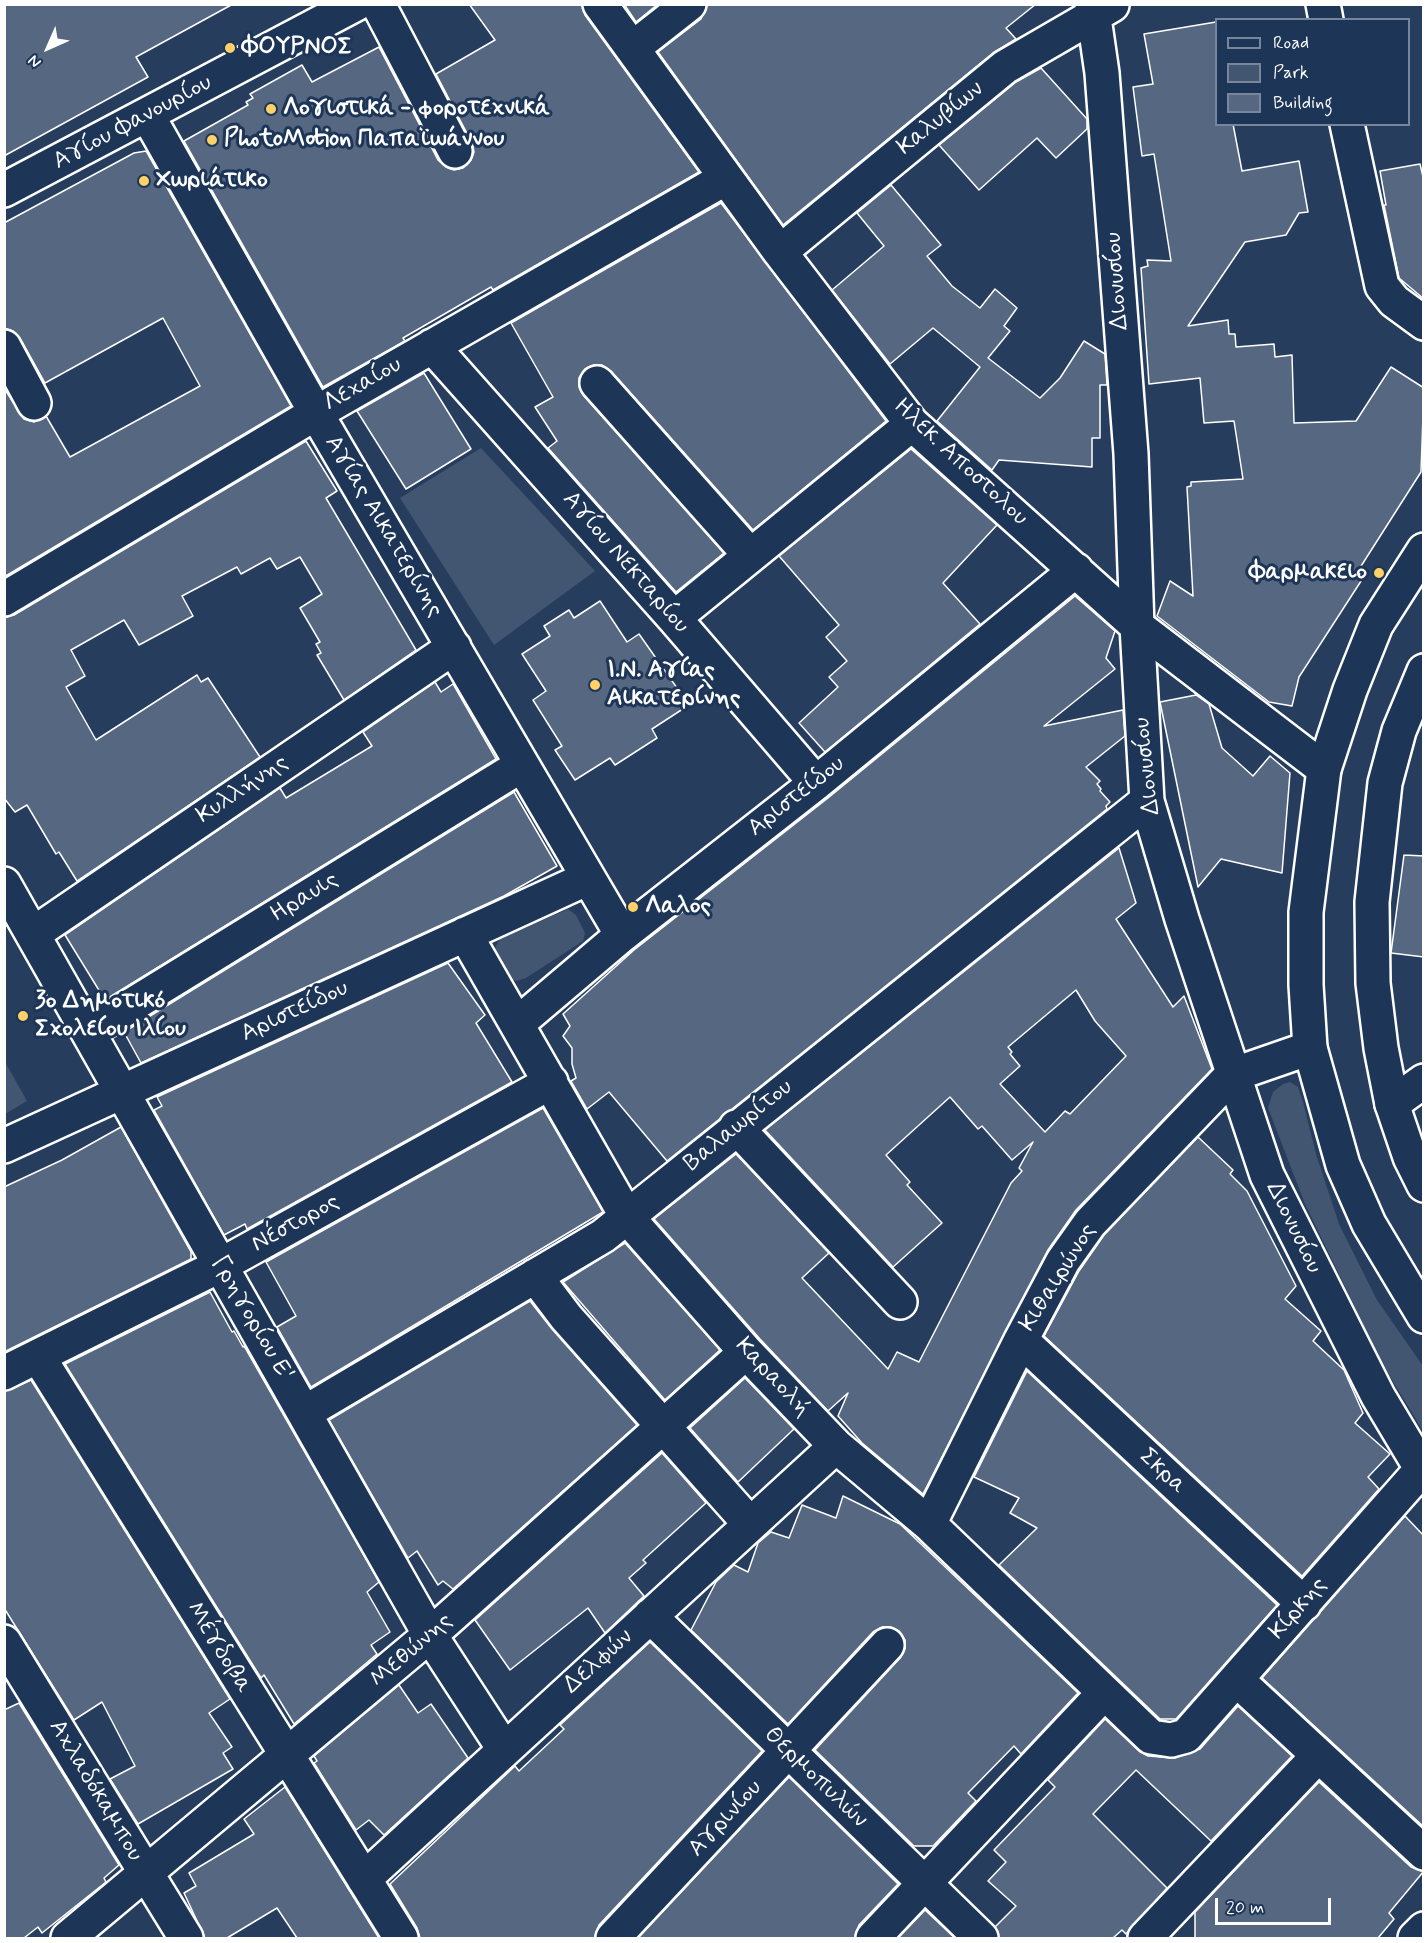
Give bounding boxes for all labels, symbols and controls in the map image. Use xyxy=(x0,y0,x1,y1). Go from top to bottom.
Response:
north arrow xyxy=(18,18,78,78)
legend xyxy=(1215,18,1410,126)
text: Road xyxy=(1273,31,1309,55)
place label: ΦΟΥΡΝΟΣ xyxy=(242,34,352,62)
marker: ΦΟΥΡΝΟΣ xyxy=(223,41,237,55)
text: N xyxy=(24,50,46,72)
text: Park xyxy=(1273,61,1309,85)
street label: Αγίου Φανουρίου xyxy=(49,69,217,177)
street label: Καλυβίων xyxy=(892,75,990,163)
text: Building xyxy=(1273,91,1333,115)
place label: Λογιστικά - φοροτεχνικά xyxy=(283,95,550,123)
marker: Λογιστικά - φοροτεχνικά xyxy=(264,102,278,116)
place label: PhotoMotion Παπαϊωάννου xyxy=(224,126,504,154)
marker: PhotoMotion Παπαϊωάννου xyxy=(205,133,219,147)
place label: Χωριάτικο xyxy=(156,167,268,195)
marker: Χωριάτικο xyxy=(137,174,151,188)
street label: Διονυσίου xyxy=(1100,231,1136,331)
street label: Λεχαίου xyxy=(319,351,407,419)
street label: Ηλεκ. Αποστολου xyxy=(887,393,1033,533)
street label: Αγίας Αικατερίνης xyxy=(317,431,449,623)
street label: Αγίου Νεκταρίου xyxy=(555,486,695,640)
place label: Φαρμακειο xyxy=(1249,559,1367,587)
marker: Φαρμακειο xyxy=(1372,566,1386,580)
place label: Ι.Ν. Αγίας Αικατερίνης xyxy=(607,657,740,713)
marker: Ι.Ν. Αγίας Αικατερίνης xyxy=(588,678,602,692)
street label: Διονυσίου xyxy=(1129,716,1167,816)
street label: Κυλλήνης xyxy=(192,749,294,831)
street label: Αριστείδου xyxy=(743,750,851,844)
street label: Ηραυις xyxy=(266,866,344,930)
place label: Λαλος xyxy=(645,893,711,921)
marker: Λαλος xyxy=(626,900,640,914)
street label: Αριστείδου xyxy=(237,975,353,1049)
place label: 3ο Δημοτικό Σχολείου Ιλίου xyxy=(35,988,186,1044)
marker: 3ο Δημοτικό Σχολείου Ιλίου xyxy=(16,1009,30,1023)
street label: Βαλαωρίτου xyxy=(679,1073,799,1179)
street label: Διονυσίου xyxy=(1259,1178,1327,1278)
street label: Νέστορος xyxy=(247,1188,345,1260)
street label: Κιθαιρώνος xyxy=(1014,1218,1104,1338)
street label: Γρηγορίου Ε' xyxy=(204,1251,298,1387)
street label: Καραολή xyxy=(728,1332,816,1424)
street label: Σκρα xyxy=(1132,1443,1192,1501)
street label: Κίρκης xyxy=(1264,1572,1334,1646)
street label: Μέγδοβα xyxy=(179,1597,257,1699)
street label: Μεθώνης xyxy=(365,1607,459,1695)
street label: Δελφών xyxy=(558,1623,640,1701)
street label: Αχλαδόκαμπου xyxy=(41,1715,149,1867)
street label: Θερμοπυλών xyxy=(757,1721,873,1835)
street label: Αγρινίου xyxy=(683,1774,769,1864)
scale bar xyxy=(1218,1886,1334,1924)
text: 20 m xyxy=(1226,1896,1264,1920)

